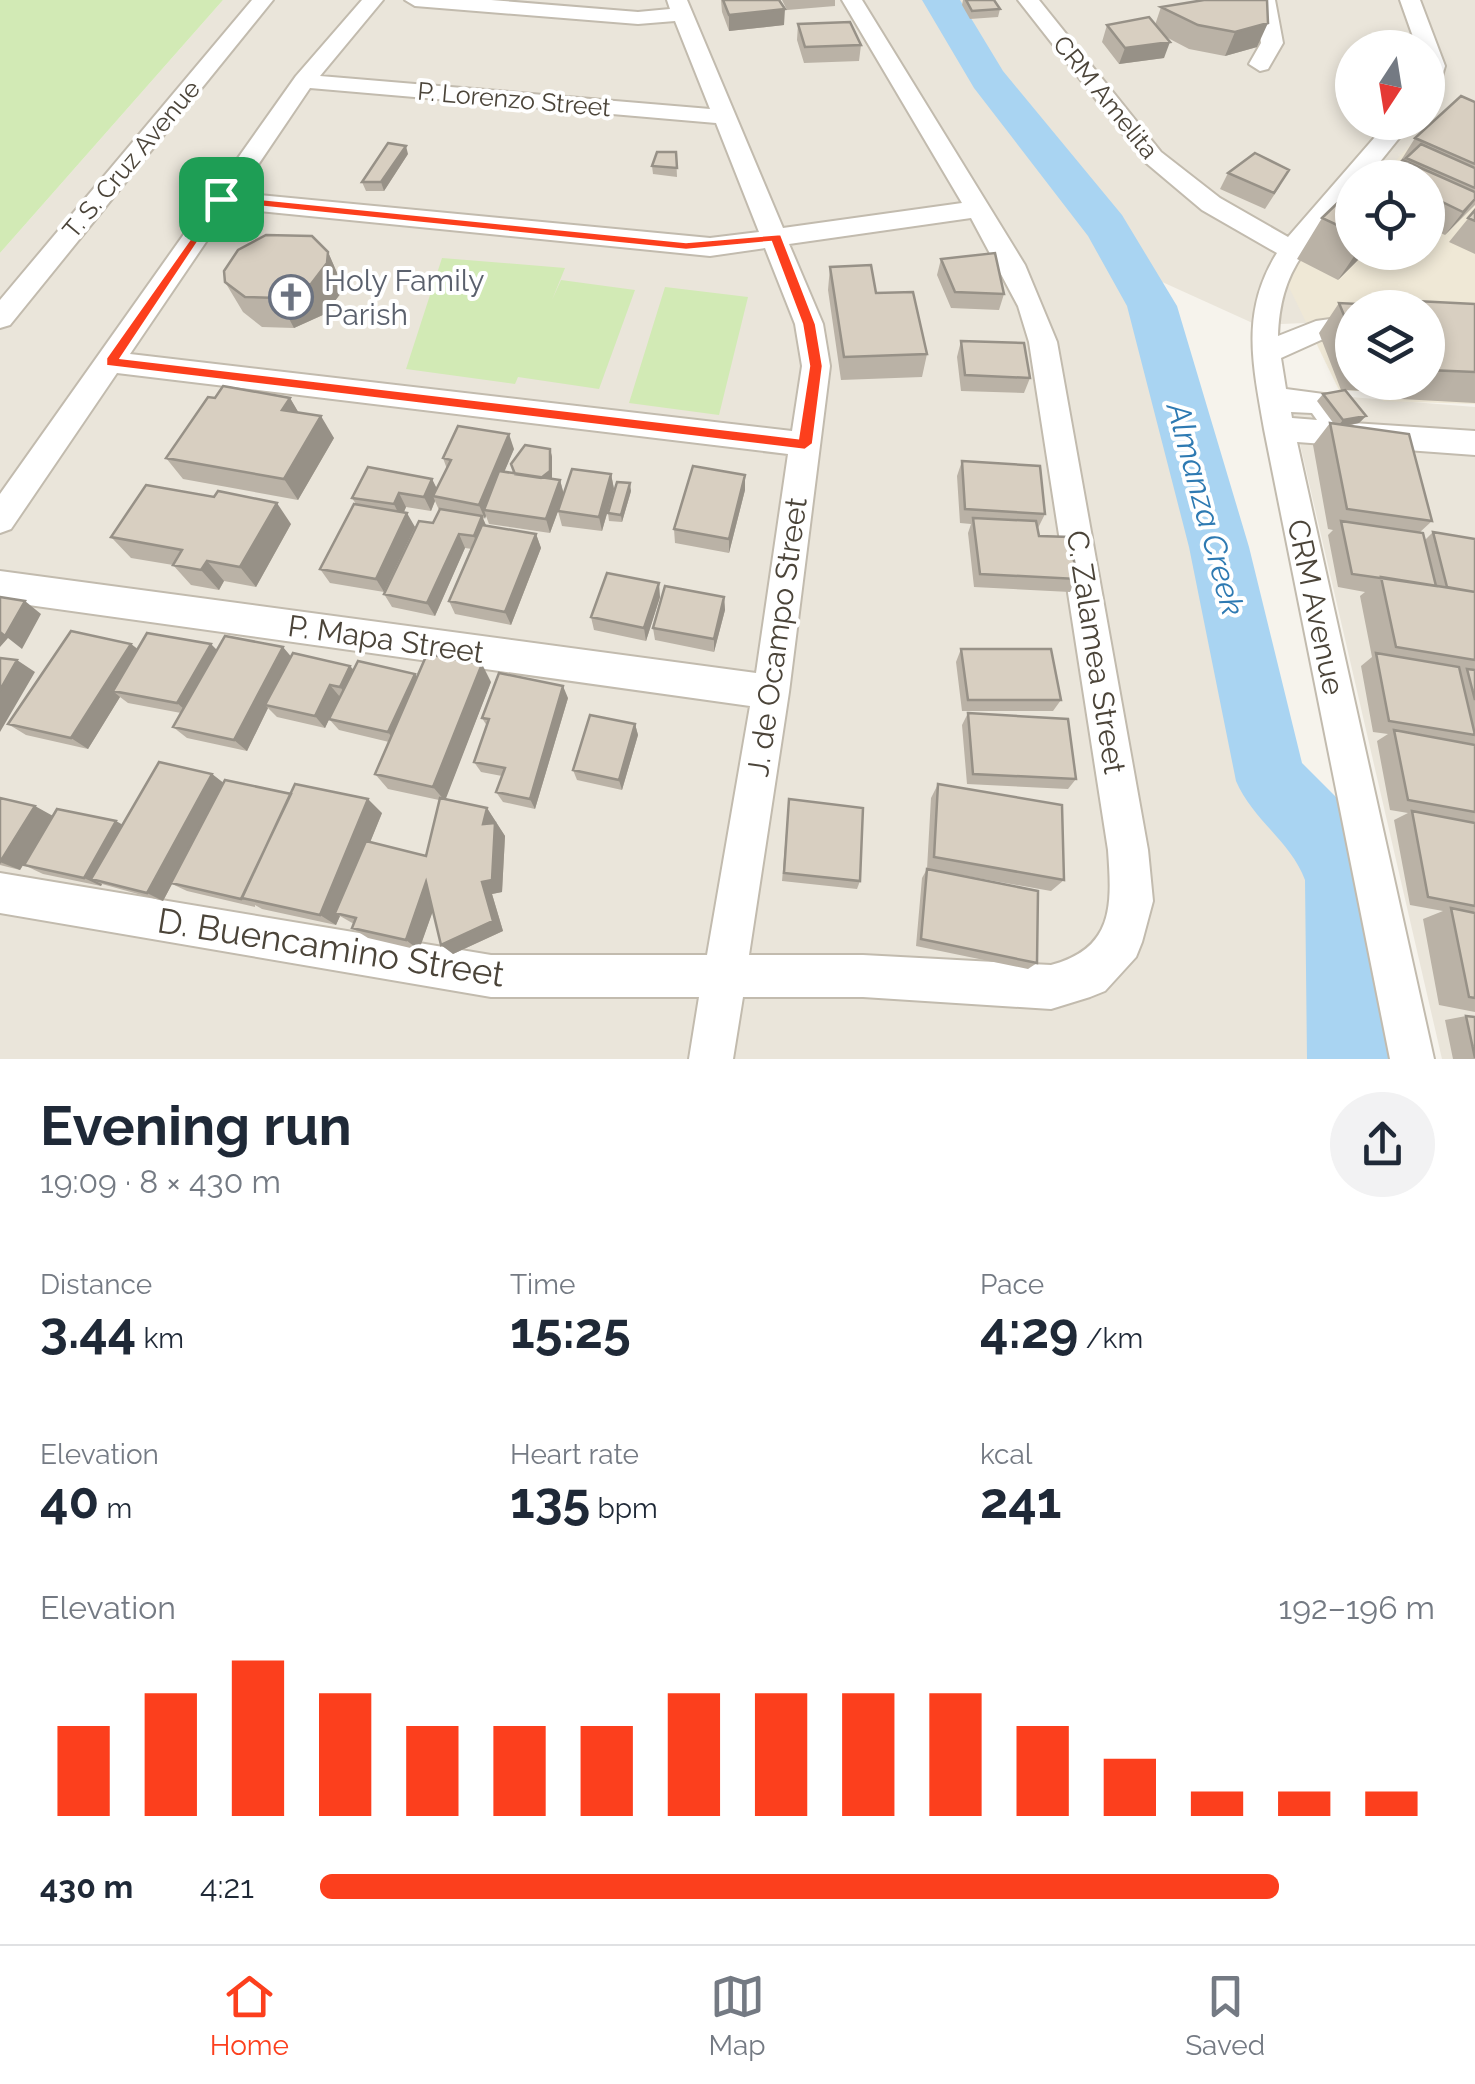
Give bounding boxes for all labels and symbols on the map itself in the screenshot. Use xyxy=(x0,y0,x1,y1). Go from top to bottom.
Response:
street label: CRM Amelita xyxy=(1047,29,1165,165)
north arrow xyxy=(1335,30,1445,140)
street label: T. S. Cruz Avenue xyxy=(56,74,206,244)
street label: P. Lorenzo Street xyxy=(416,76,612,122)
pin xyxy=(179,157,264,242)
place label: Holy Family Parish xyxy=(324,263,485,332)
church icon: Holy Family Parish xyxy=(268,274,314,320)
water label: Almanza Creek xyxy=(1159,397,1252,620)
street label: J. de Ocampo Street xyxy=(740,495,814,779)
street label: CRM Avenue xyxy=(1280,516,1352,698)
street label: C. Zalamea Street xyxy=(1059,528,1133,776)
street label: P. Mapa Street xyxy=(286,608,486,670)
street label: D. Buencamino Street xyxy=(155,899,508,995)

